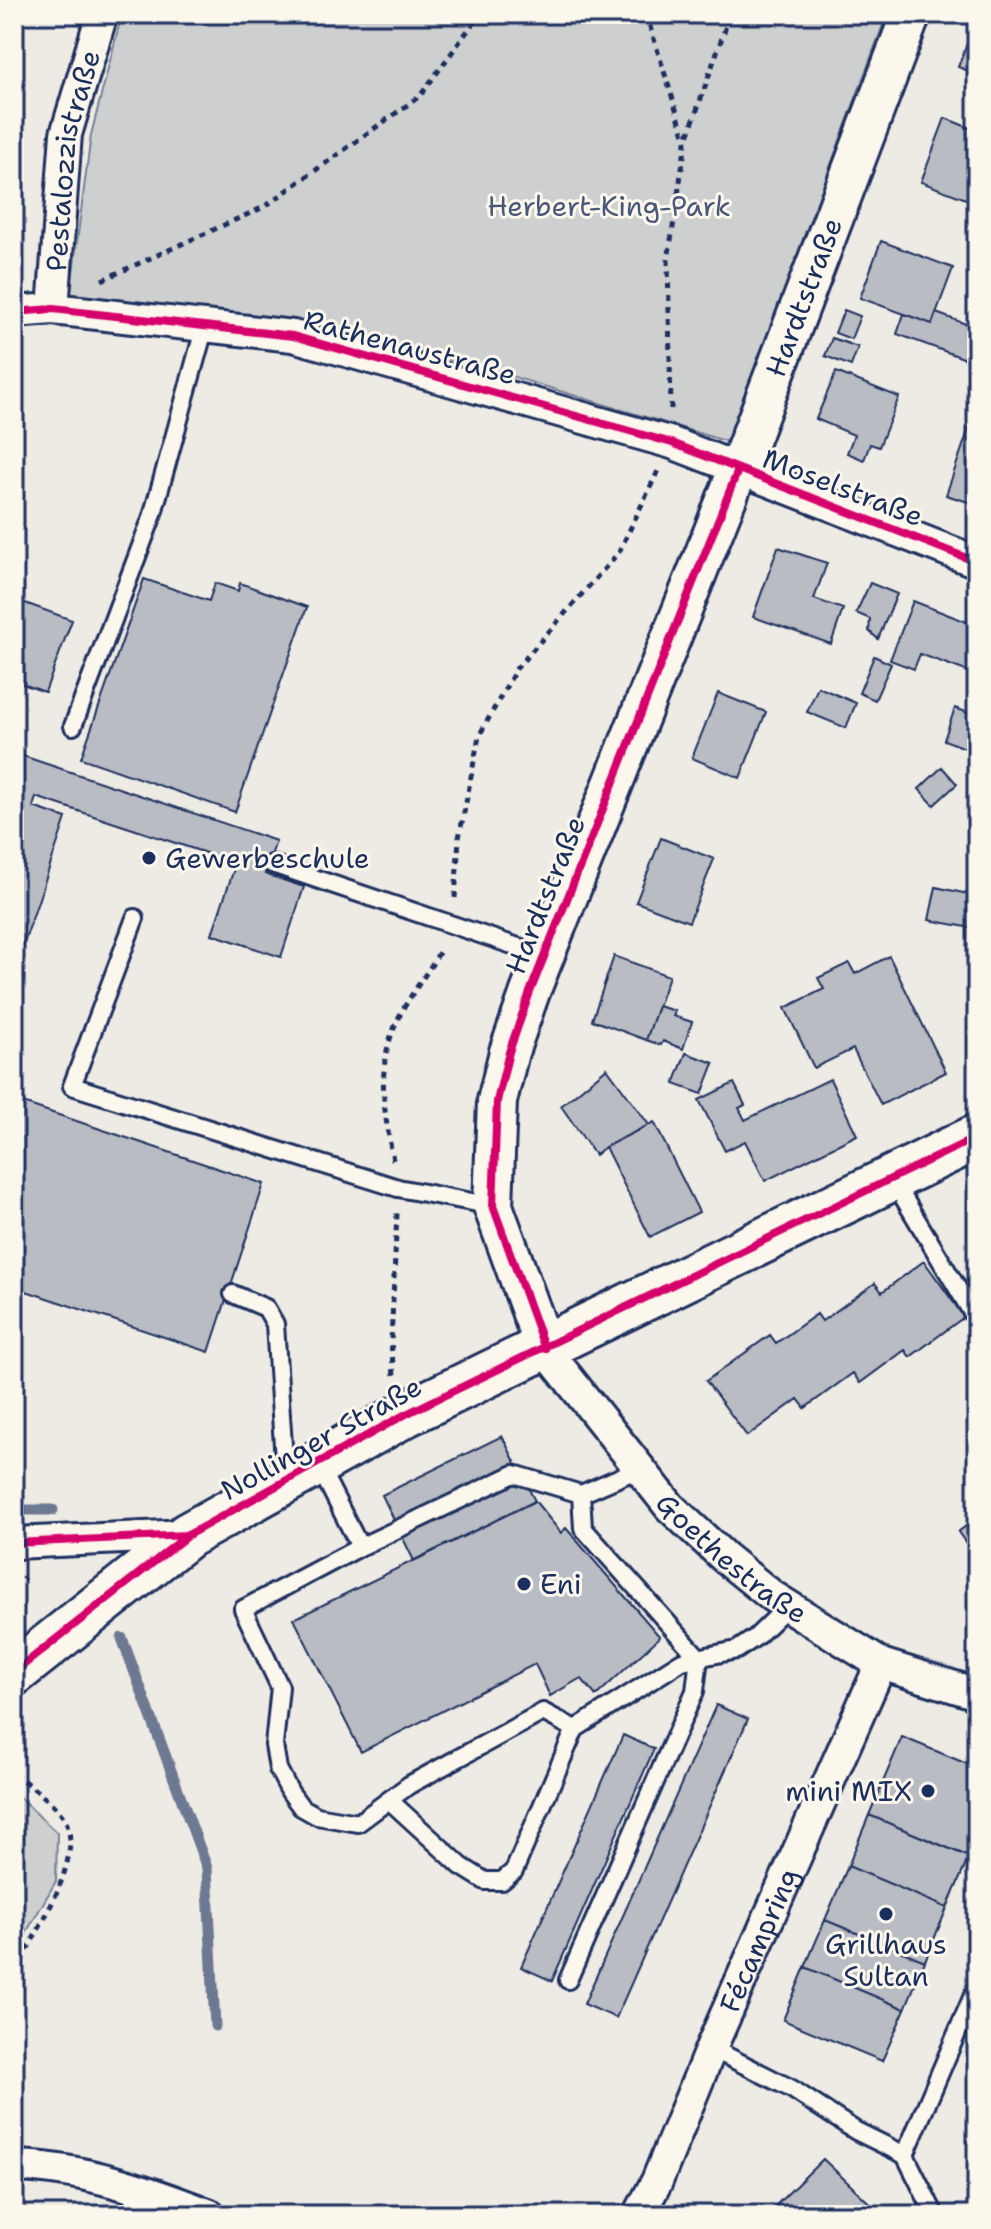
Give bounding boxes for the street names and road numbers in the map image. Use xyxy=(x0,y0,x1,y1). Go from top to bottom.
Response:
street label: Pestalozzistraße xyxy=(37,45,109,273)
street label: Hardtstraße xyxy=(756,212,851,382)
street label: Rathenaustraße xyxy=(300,300,520,394)
street label: Moselstraße xyxy=(757,439,929,535)
street label: Hardtstraße xyxy=(496,810,594,980)
street label: Nollinger Straße xyxy=(214,1367,428,1509)
street label: Goethestraße xyxy=(647,1485,814,1632)
street label: Fécampring xyxy=(710,1862,807,2018)

